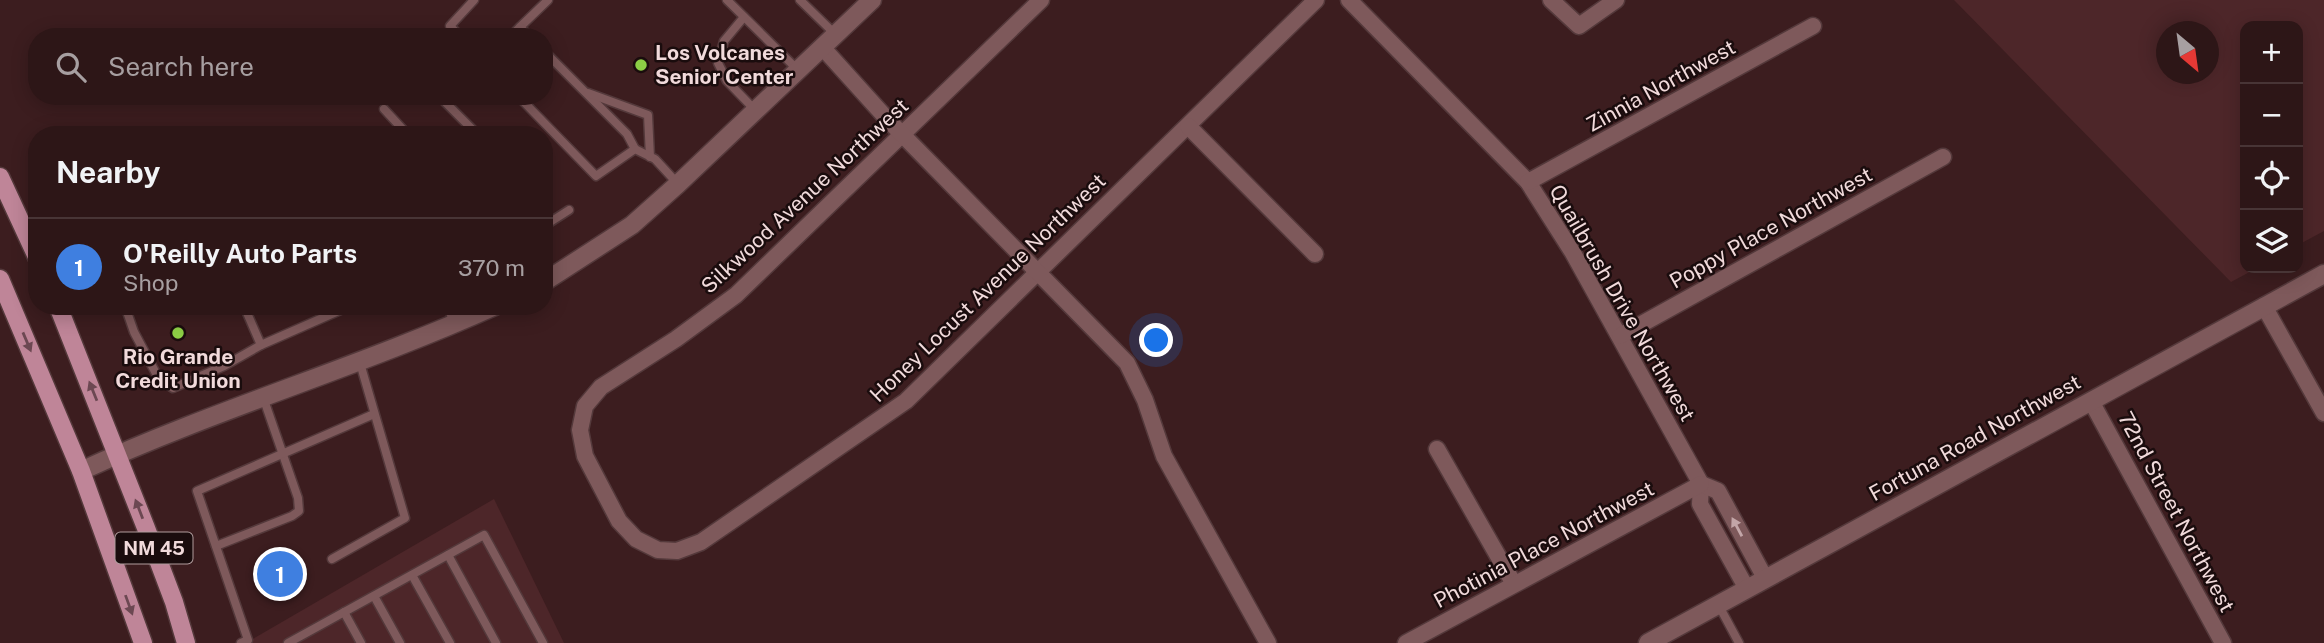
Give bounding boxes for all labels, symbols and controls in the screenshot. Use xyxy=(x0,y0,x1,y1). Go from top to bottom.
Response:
north arrow xyxy=(2156,21,2219,84)
map controls xyxy=(2240,21,2303,273)
button: + xyxy=(2240,21,2303,84)
search box xyxy=(28,28,553,105)
street label: Zinnia Northwest xyxy=(1582,34,1740,137)
place label: Los Volcanes Senior Center xyxy=(655,40,794,89)
icon: search xyxy=(52,48,90,86)
text: Search here xyxy=(108,51,254,82)
marker: Los Volcanes Senior Center xyxy=(633,57,649,73)
button: − xyxy=(2240,84,2303,147)
street label: Silkwood Avenue Northwest xyxy=(696,93,913,298)
button: locate xyxy=(2240,147,2303,210)
text: Nearby xyxy=(56,154,160,190)
street label: Poppy Place Northwest xyxy=(1665,161,1876,294)
street label: Honey Locust Avenue Northwest xyxy=(865,168,1111,407)
street label: Quailbrush Drive Northwest xyxy=(1544,180,1701,425)
button: layers xyxy=(2240,210,2303,273)
text: O'Reilly Auto Parts xyxy=(123,238,357,269)
text: 1 xyxy=(74,254,84,281)
text: 370 m xyxy=(458,254,525,281)
text: Shop xyxy=(123,269,178,296)
your location xyxy=(1139,323,1173,357)
marker: Rio Grande Credit Union xyxy=(170,325,186,341)
one-way arrow xyxy=(21,332,32,353)
place label: Rio Grande Credit Union xyxy=(115,344,241,393)
street label: Fortuna Road Northwest xyxy=(1865,369,2085,506)
one-way arrow xyxy=(87,380,98,401)
street label: 72nd Street Northwest xyxy=(2113,407,2240,616)
street label: Photinia Place Northwest xyxy=(1429,476,1658,613)
one-way arrow xyxy=(133,499,144,520)
one-way arrow xyxy=(1731,517,1743,537)
road number: NM 45 xyxy=(116,533,192,564)
pin: 1 xyxy=(257,548,303,600)
one-way arrow xyxy=(124,594,135,615)

